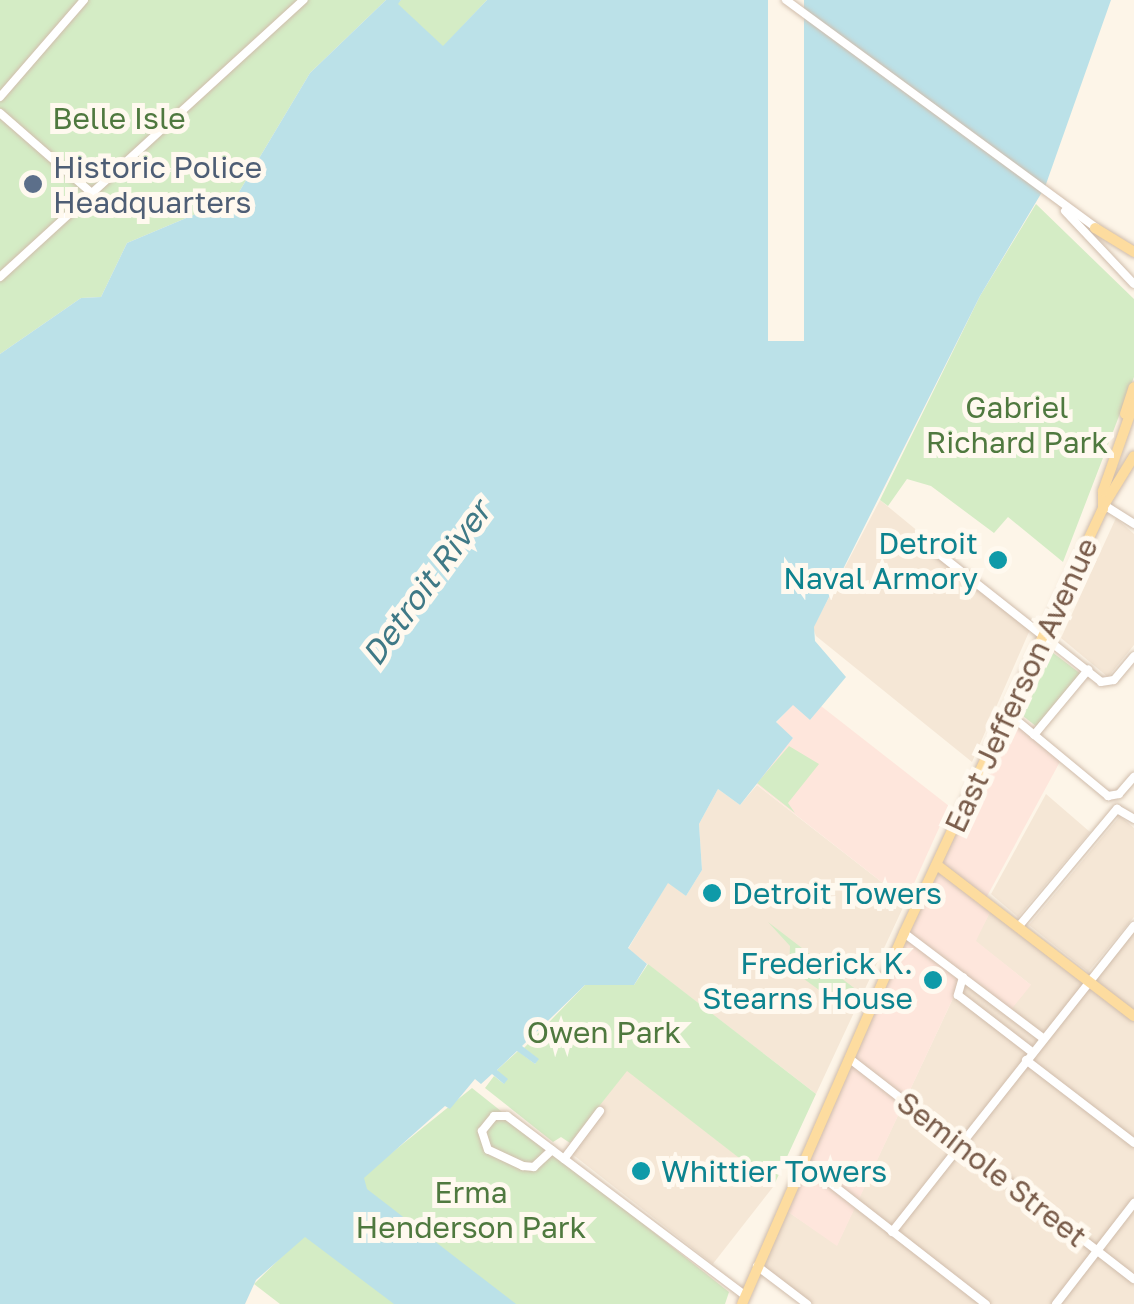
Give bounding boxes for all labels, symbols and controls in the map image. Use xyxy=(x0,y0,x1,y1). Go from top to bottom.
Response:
park label: Belle Isle xyxy=(52,100,186,136)
place label: Historic Police Headquarters xyxy=(53,149,262,220)
marker: Historic Police Headquarters xyxy=(22,173,44,195)
park label: Gabriel Richard Park xyxy=(926,389,1108,460)
water label: Detroit River xyxy=(354,494,498,672)
place label: Detroit Naval Armory xyxy=(783,525,978,596)
street label: East Jefferson Avenue xyxy=(937,532,1105,838)
marker: Detroit Naval Armory xyxy=(987,549,1009,571)
place label: Detroit Towers xyxy=(732,875,942,911)
marker: Detroit Towers xyxy=(701,882,723,904)
place label: Frederick K. Stearns House xyxy=(702,945,913,1016)
marker: Frederick K. Stearns House xyxy=(922,969,944,991)
park label: Owen Park xyxy=(527,1014,681,1050)
street label: Seminole Street xyxy=(890,1084,1094,1254)
place label: Whittier Towers xyxy=(661,1153,887,1189)
marker: Whittier Towers xyxy=(630,1160,652,1182)
park label: Erma Henderson Park xyxy=(356,1174,586,1244)

